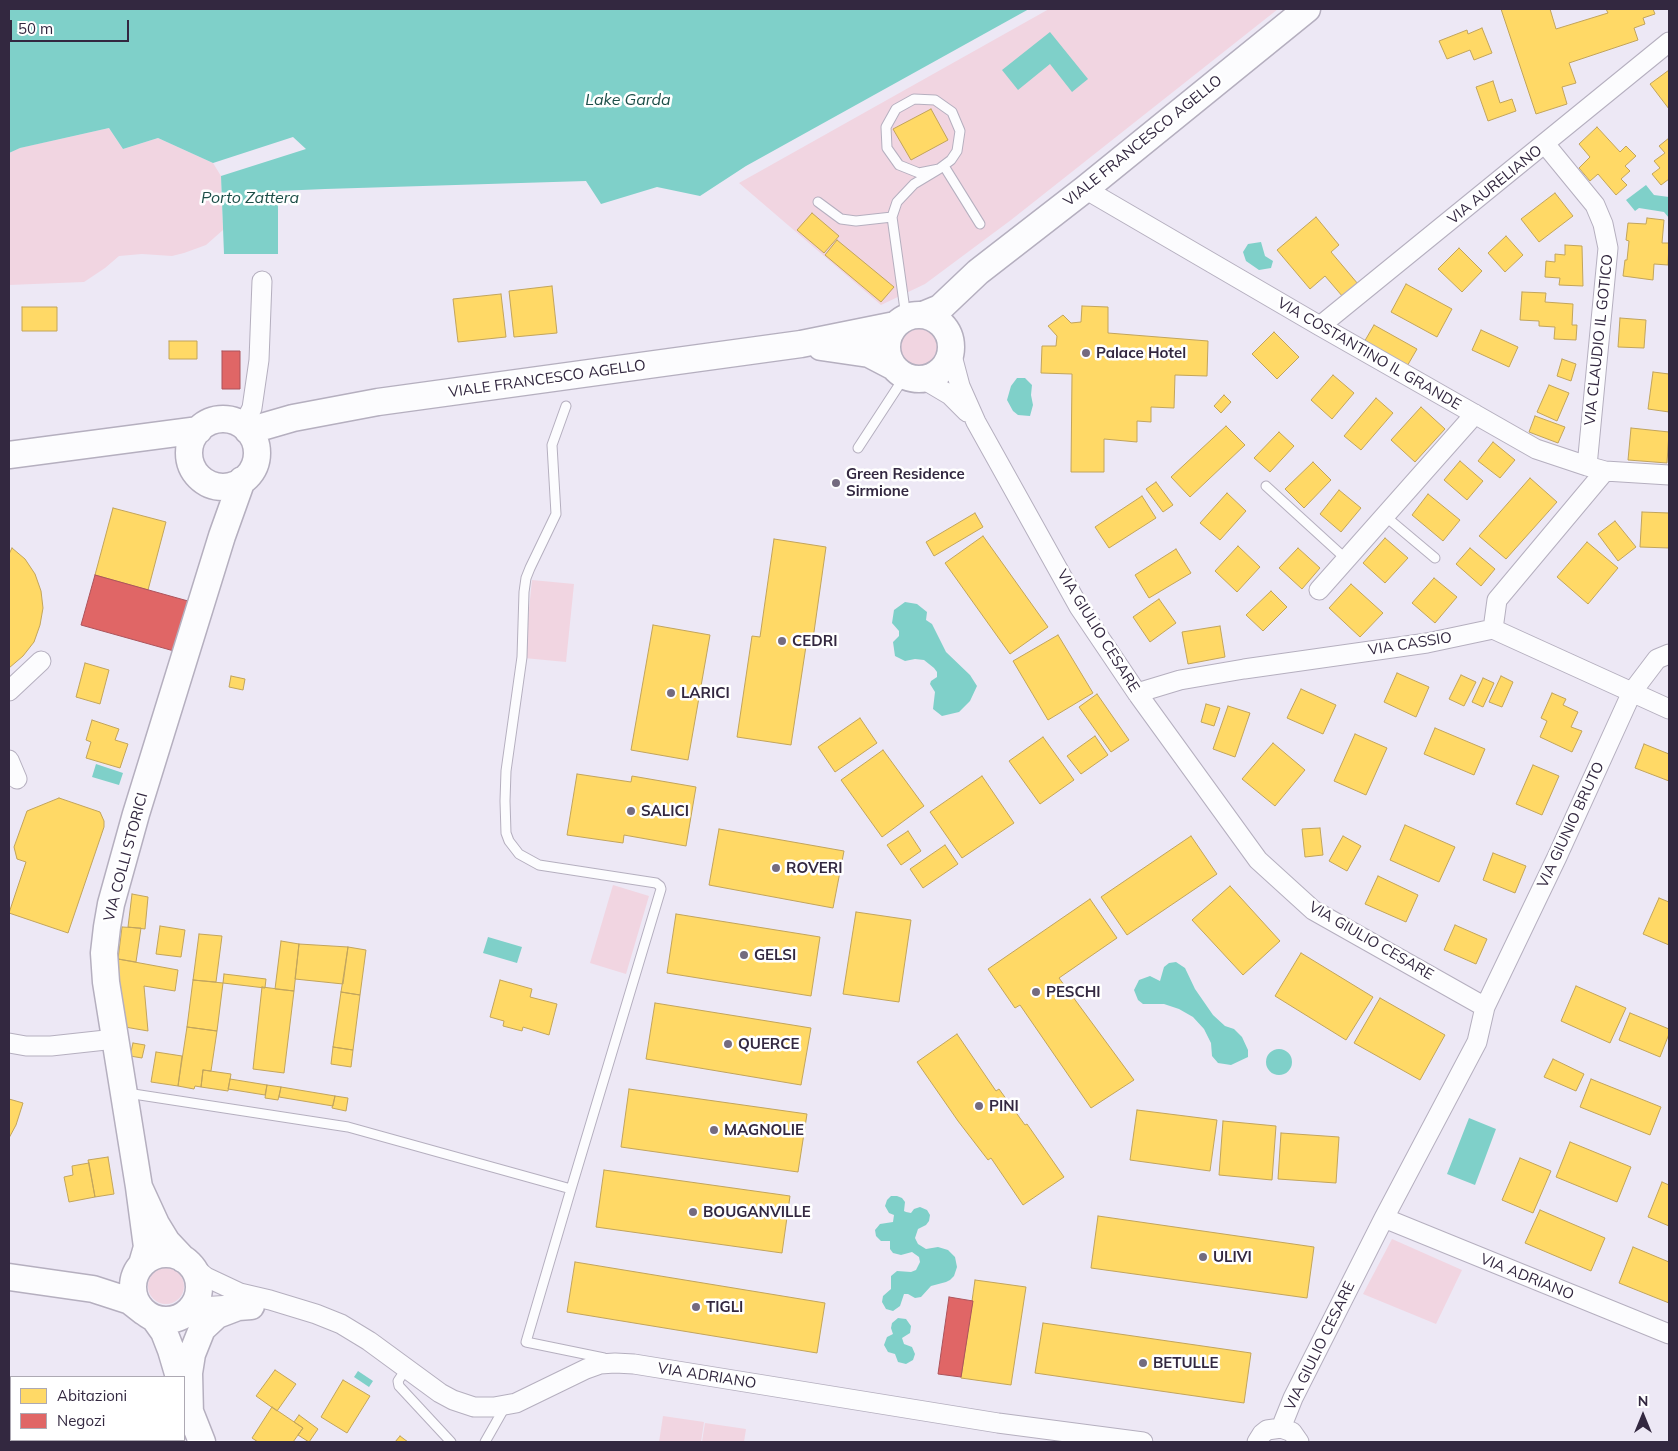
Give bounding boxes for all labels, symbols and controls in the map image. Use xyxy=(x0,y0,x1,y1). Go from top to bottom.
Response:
scale bar xyxy=(12,10,131,42)
text: 50 m xyxy=(18,19,53,38)
street label: VIALE FRANCESCO AGELLO xyxy=(1060,71,1226,211)
water label: Lake Garda xyxy=(585,90,671,110)
street label: VIA AURELIANO xyxy=(1444,141,1546,229)
water label: Porto Zattera xyxy=(201,188,299,208)
street label: VIA CLAUDIO IL GOTICO xyxy=(1581,253,1617,427)
street label: VIA COSTANTINO IL GRANDE xyxy=(1274,294,1464,414)
place label: Palace Hotel xyxy=(1096,344,1186,362)
marker: Palace Hotel xyxy=(1080,347,1092,359)
street label: VIALE FRANCESCO AGELLO xyxy=(447,356,647,402)
place label: Green Residence Sirmione xyxy=(846,465,965,500)
marker: Green Residence Sirmione xyxy=(830,477,842,489)
street label: VIA GIULIO CESARE xyxy=(1053,566,1143,696)
street label: VIA CASSIO xyxy=(1367,629,1453,659)
place label: CEDRI xyxy=(792,632,837,650)
marker: CEDRI xyxy=(776,635,788,647)
place label: LARICI xyxy=(681,684,730,702)
marker: LARICI xyxy=(665,687,677,699)
street label: VIA GIUNIO BRUTO xyxy=(1534,759,1608,891)
street label: VIA COLLI STORICI xyxy=(100,791,152,923)
place label: SALICI xyxy=(641,802,689,820)
marker: SALICI xyxy=(625,805,637,817)
place label: ROVERI xyxy=(786,859,843,877)
marker: ROVERI xyxy=(770,862,782,874)
street label: VIA GIULIO CESARE xyxy=(1305,898,1437,984)
place label: GELSI xyxy=(754,946,796,964)
marker: GELSI xyxy=(738,949,750,961)
place label: PESCHI xyxy=(1046,983,1101,1001)
marker: PESCHI xyxy=(1030,986,1042,998)
place label: QUERCE xyxy=(738,1035,799,1053)
marker: QUERCE xyxy=(722,1038,734,1050)
place label: PINI xyxy=(989,1097,1019,1115)
marker: PINI xyxy=(973,1100,985,1112)
place label: MAGNOLIE xyxy=(724,1121,804,1139)
marker: MAGNOLIE xyxy=(708,1124,720,1136)
place label: BOUGANVILLE xyxy=(703,1203,811,1221)
marker: BOUGANVILLE xyxy=(687,1206,699,1218)
place label: ULIVI xyxy=(1213,1248,1252,1266)
street label: VIA ADRIANO xyxy=(1477,1250,1577,1304)
marker: ULIVI xyxy=(1197,1251,1209,1263)
street label: VIA GIULIO CESARE xyxy=(1281,1279,1359,1413)
place label: TIGLI xyxy=(706,1298,743,1316)
marker: TIGLI xyxy=(690,1301,702,1313)
place label: BETULLE xyxy=(1153,1354,1218,1372)
marker: BETULLE xyxy=(1137,1357,1149,1369)
street label: VIA ADRIANO xyxy=(656,1359,758,1393)
legend xyxy=(10,1376,185,1441)
text: Abitazioni xyxy=(57,1386,127,1405)
north arrow xyxy=(1618,1391,1668,1441)
text: N xyxy=(1638,1392,1648,1410)
text: Negozi xyxy=(57,1411,105,1430)

